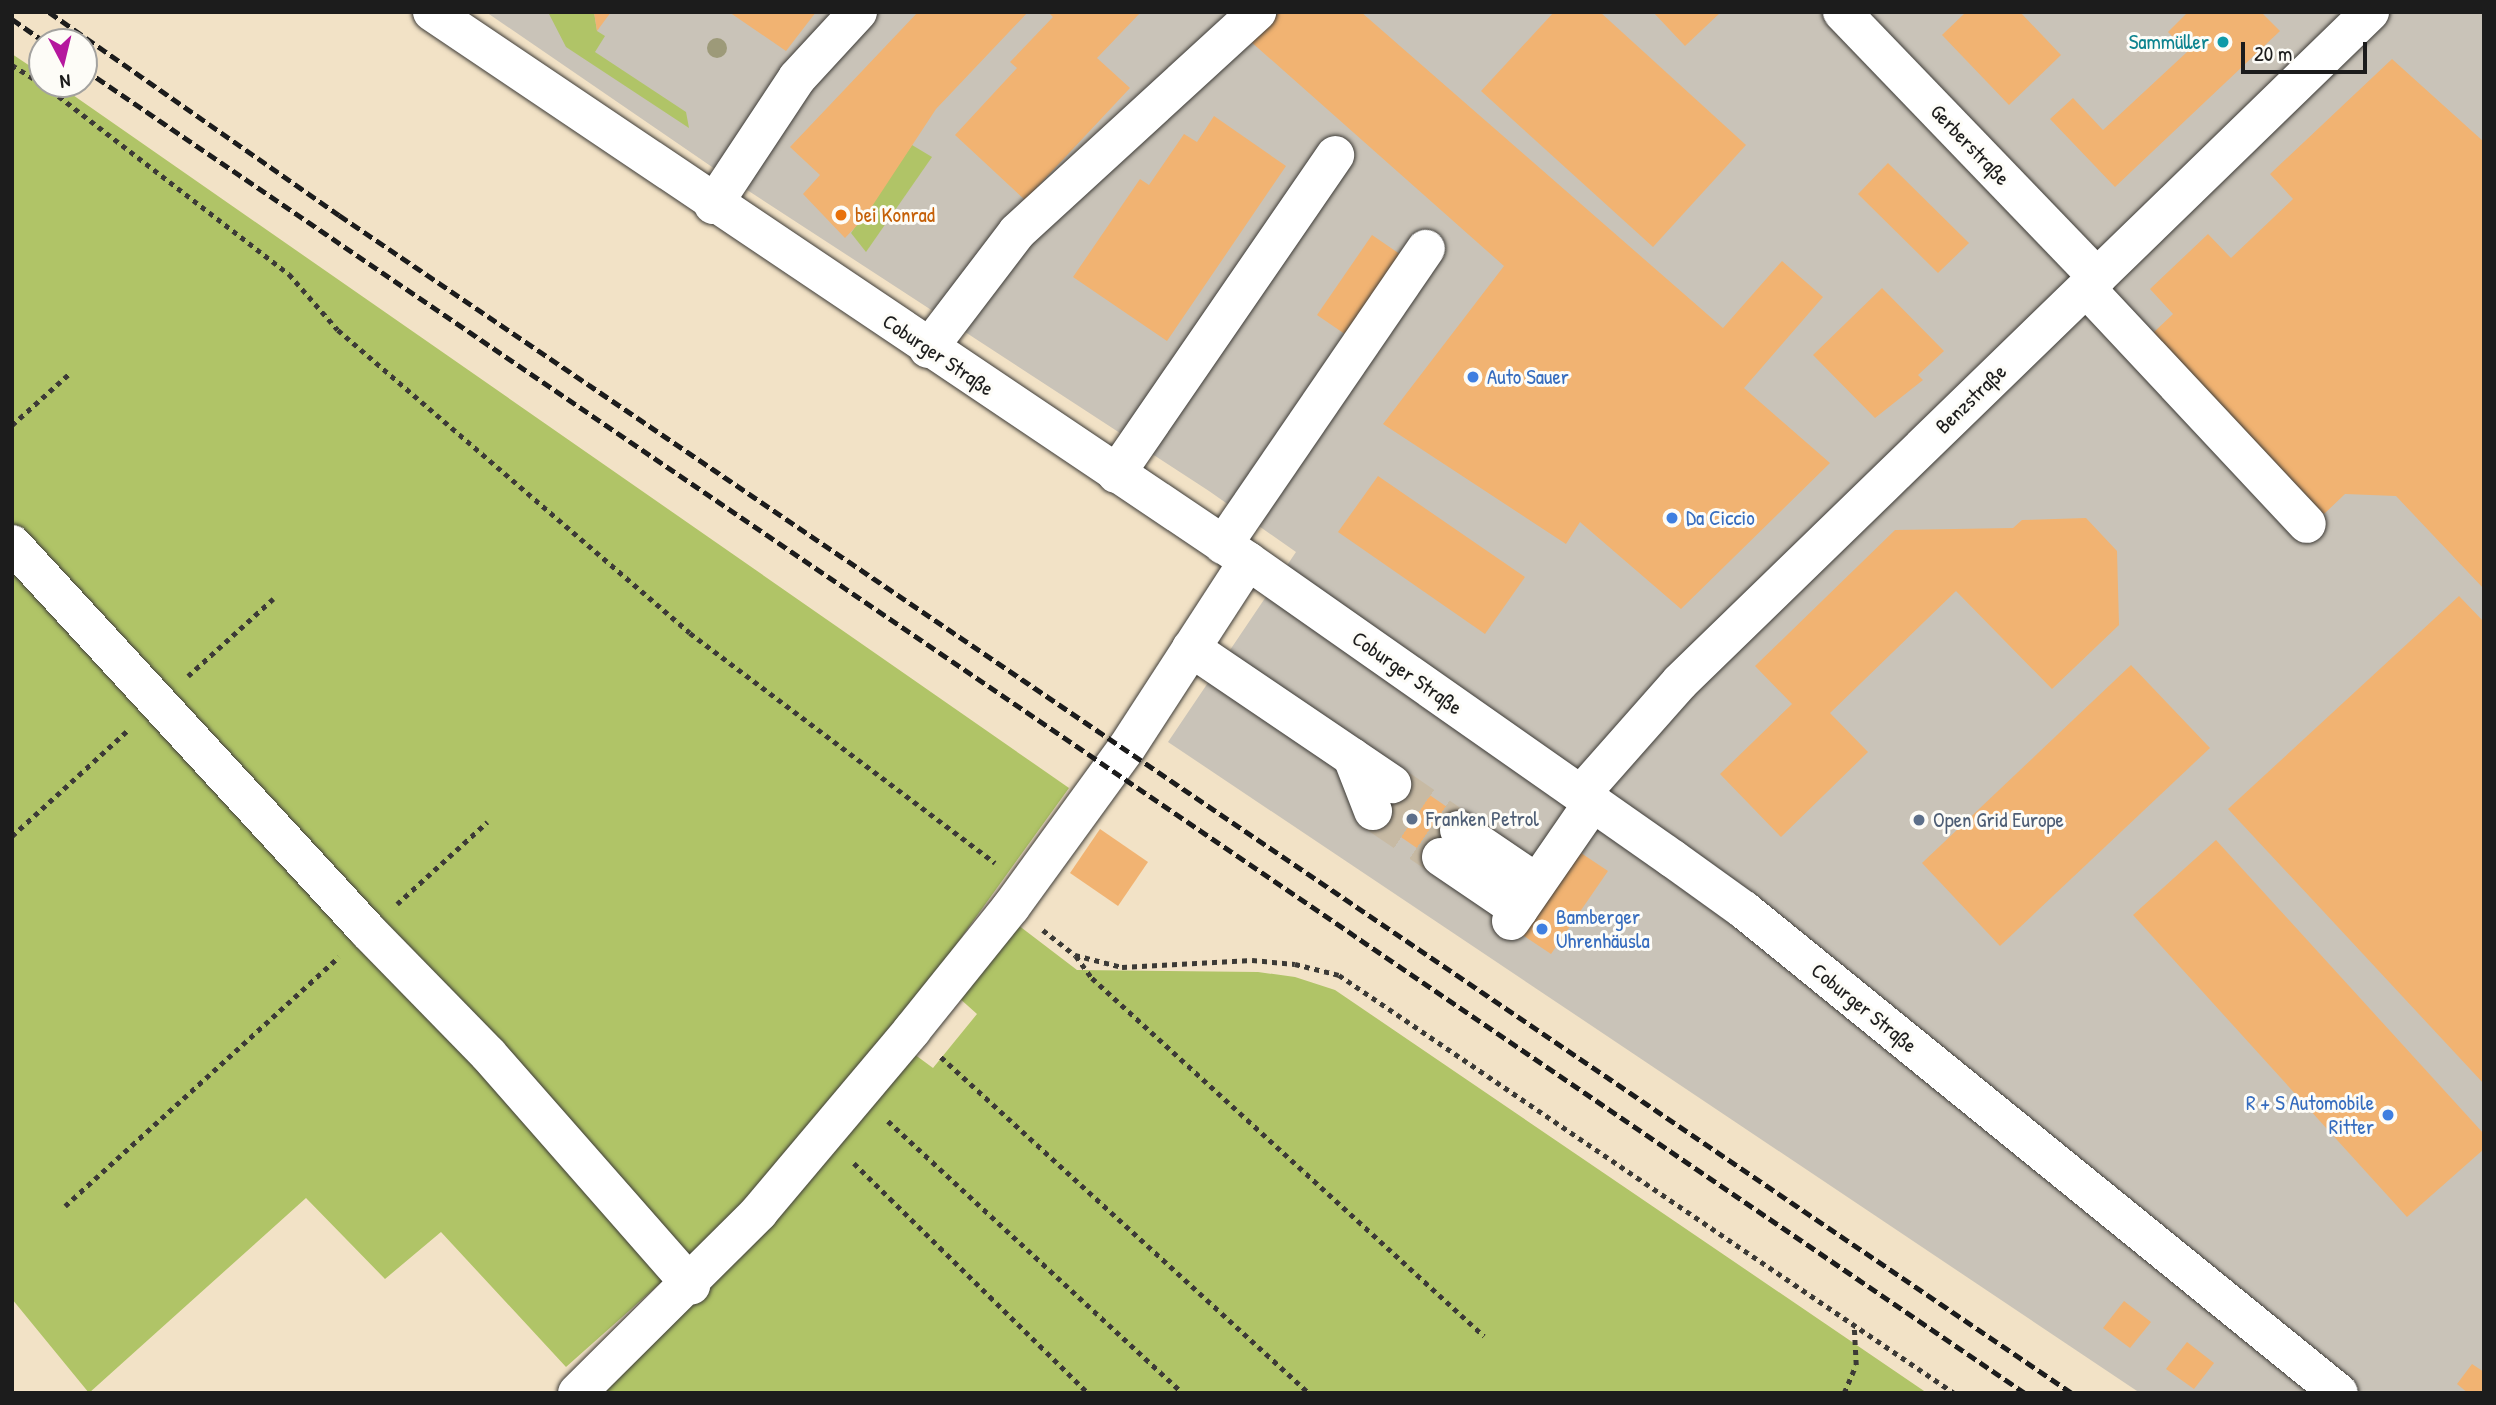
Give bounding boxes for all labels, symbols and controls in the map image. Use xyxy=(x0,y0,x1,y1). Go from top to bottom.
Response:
north arrow xyxy=(28,28,98,98)
scale bar xyxy=(2244,28,2370,72)
place label: Sammüller xyxy=(2129,29,2209,55)
marker: Sammüller xyxy=(2215,34,2231,50)
text: 20 m xyxy=(2254,39,2292,68)
text: N xyxy=(59,68,72,95)
street label: Gerberstraße xyxy=(1925,99,2015,191)
place label: bei Konrad xyxy=(855,202,935,228)
marker: bei Konrad xyxy=(833,207,849,223)
street label: Coburger Straße xyxy=(878,309,998,401)
street label: Benzstraße xyxy=(1930,359,2012,439)
place label: Auto Sauer xyxy=(1487,364,1569,390)
marker: Auto Sauer xyxy=(1465,369,1481,385)
place label: Da Ciccio xyxy=(1686,505,1755,531)
marker: Da Ciccio xyxy=(1664,510,1680,526)
street label: Coburger Straße xyxy=(1347,626,1467,720)
place label: Franken Petrol xyxy=(1426,806,1539,832)
place label: Open Grid Europe xyxy=(1933,807,2064,833)
marker: Franken Petrol xyxy=(1404,811,1420,827)
marker: Open Grid Europe xyxy=(1911,812,1927,828)
place label: Bamberger Uhrenhäusla xyxy=(1556,904,1650,954)
marker: Bamberger Uhrenhäusla xyxy=(1534,921,1550,937)
street label: Coburger Straße xyxy=(1806,958,1922,1058)
place label: R + S Automobile Ritter xyxy=(2246,1090,2374,1140)
marker: R + S Automobile Ritter xyxy=(2380,1107,2396,1123)

